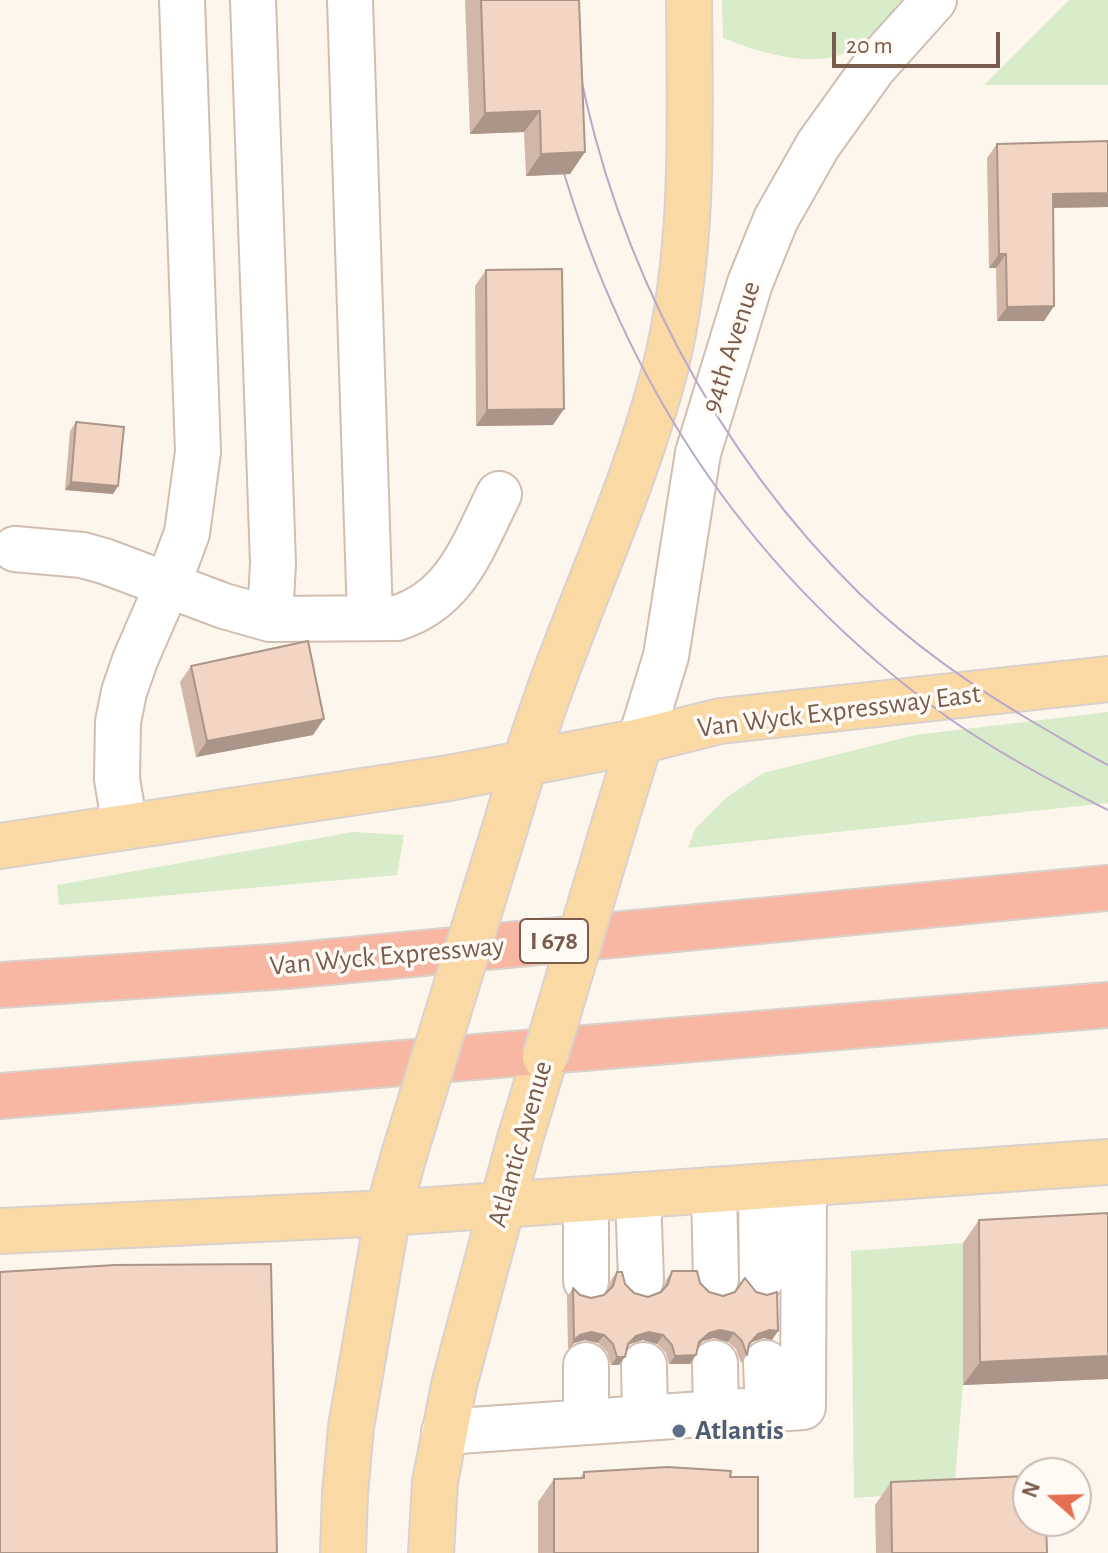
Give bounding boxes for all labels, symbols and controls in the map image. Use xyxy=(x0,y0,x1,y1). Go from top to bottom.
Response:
scale bar xyxy=(836,16,1004,66)
text: 20 m xyxy=(846,34,893,58)
street label: 94th Avenue xyxy=(694,277,768,417)
street label: Van Wyck Expressway East xyxy=(695,677,983,745)
road number: I 678 xyxy=(520,919,588,963)
street label: Van Wyck Expressway xyxy=(268,929,506,983)
street label: Atlantic Avenue xyxy=(480,1057,560,1231)
place label: Atlantis xyxy=(695,1414,784,1448)
marker: Atlantis xyxy=(670,1422,688,1440)
north arrow xyxy=(1012,1457,1092,1537)
text: N xyxy=(1018,1479,1044,1500)

